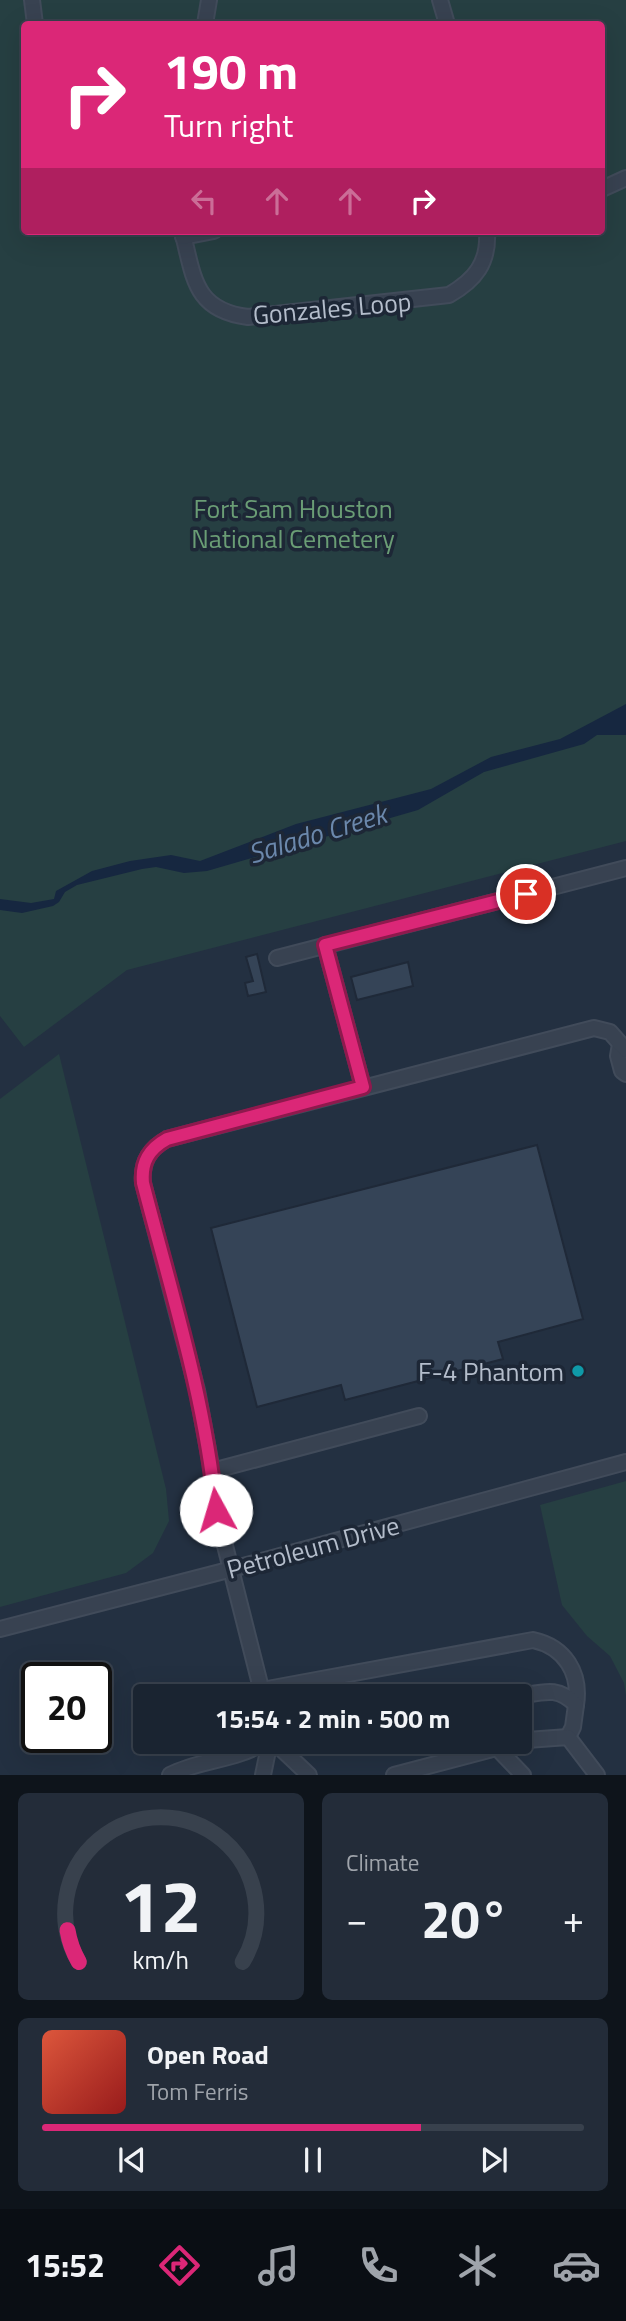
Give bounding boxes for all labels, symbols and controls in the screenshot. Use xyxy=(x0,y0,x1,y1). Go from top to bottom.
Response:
text: 190 m xyxy=(164,33,298,108)
icon: right xyxy=(49,49,140,140)
text: Turn right xyxy=(164,101,293,149)
icon: left xyxy=(185,182,223,220)
icon: ahead xyxy=(258,182,296,220)
icon: ahead xyxy=(331,182,369,220)
icon: right xyxy=(404,182,442,220)
street label: Gonzales Loop xyxy=(251,282,413,334)
park label: Fort Sam Houston National Cemetery xyxy=(191,489,395,558)
water label: Salado Creek xyxy=(242,791,395,874)
pin xyxy=(496,864,556,924)
icon: arrive xyxy=(507,875,545,913)
place label: F-4 Phantom xyxy=(418,1352,564,1391)
marker: F-4 Phantom xyxy=(570,1363,586,1379)
position arrow xyxy=(179,1473,253,1547)
street label: Petroleum Drive xyxy=(222,1505,404,1589)
speed limit sign: 20 xyxy=(21,1662,112,1753)
text: 15:54 · 2 min · 500 m xyxy=(215,1699,450,1738)
text: Climate xyxy=(346,1845,419,1880)
text: 12 xyxy=(120,1851,202,1961)
text: 20° xyxy=(421,1879,509,1958)
text: − xyxy=(346,1890,367,1948)
text: + xyxy=(563,1890,584,1948)
text: km/h xyxy=(133,1941,189,1979)
text: Open Road xyxy=(147,2035,269,2074)
text: Tom Ferris xyxy=(147,2074,248,2109)
icon: previous xyxy=(113,2141,151,2179)
icon: pause xyxy=(294,2141,332,2179)
icon: next xyxy=(475,2141,513,2179)
text: 15:52 xyxy=(25,2241,105,2289)
icon: directions xyxy=(155,2241,204,2290)
icon: music xyxy=(254,2241,303,2290)
icon: phone xyxy=(354,2241,403,2290)
icon: climate xyxy=(453,2241,502,2290)
icon: car xyxy=(552,2241,601,2290)

